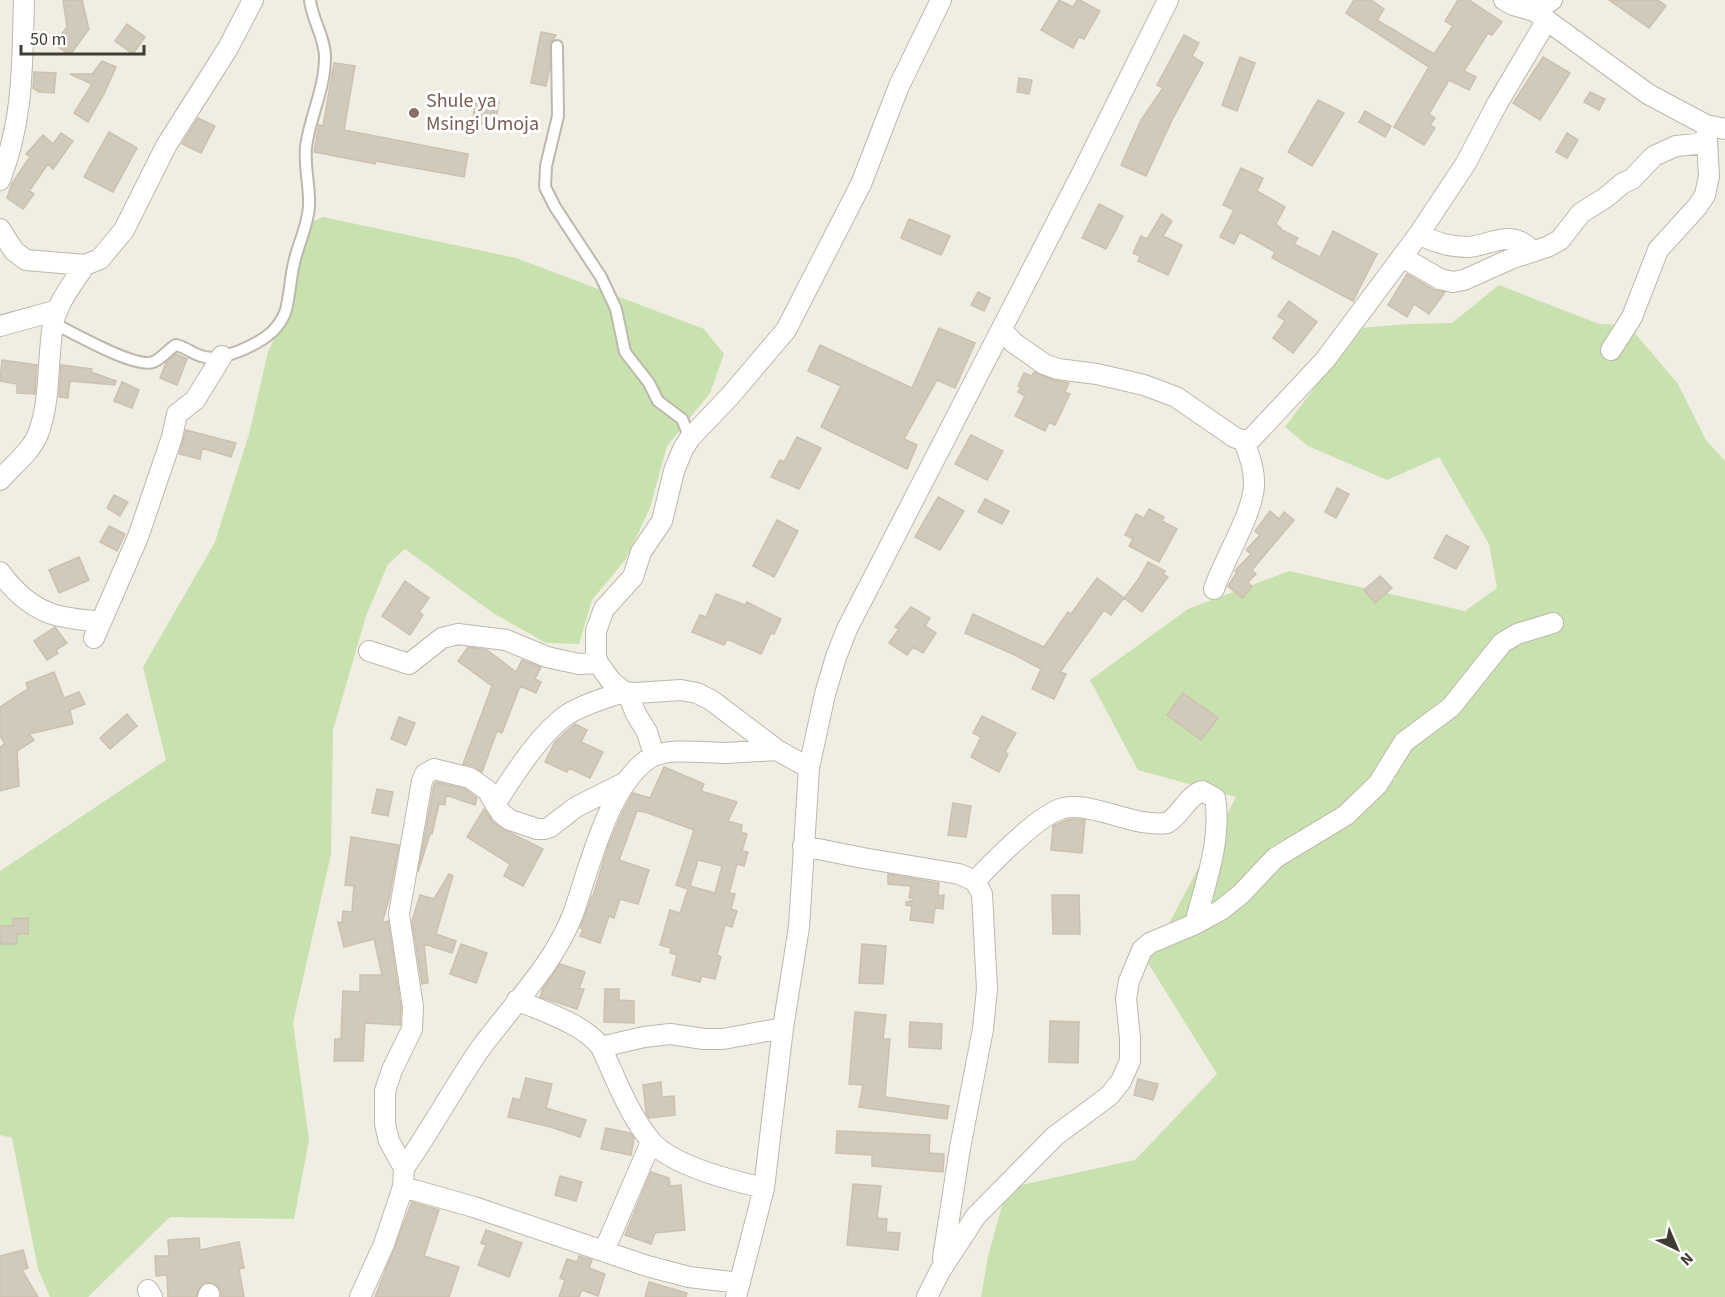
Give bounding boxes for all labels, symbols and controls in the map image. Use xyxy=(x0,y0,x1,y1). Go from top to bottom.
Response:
scale bar xyxy=(21,18,144,56)
text: 50 m xyxy=(30,27,66,52)
place label: Shule ya Msingi Umoja xyxy=(426,87,539,138)
marker: Shule ya Msingi Umoja xyxy=(407,106,421,120)
north arrow xyxy=(1647,1219,1707,1279)
text: N xyxy=(1675,1247,1698,1271)

